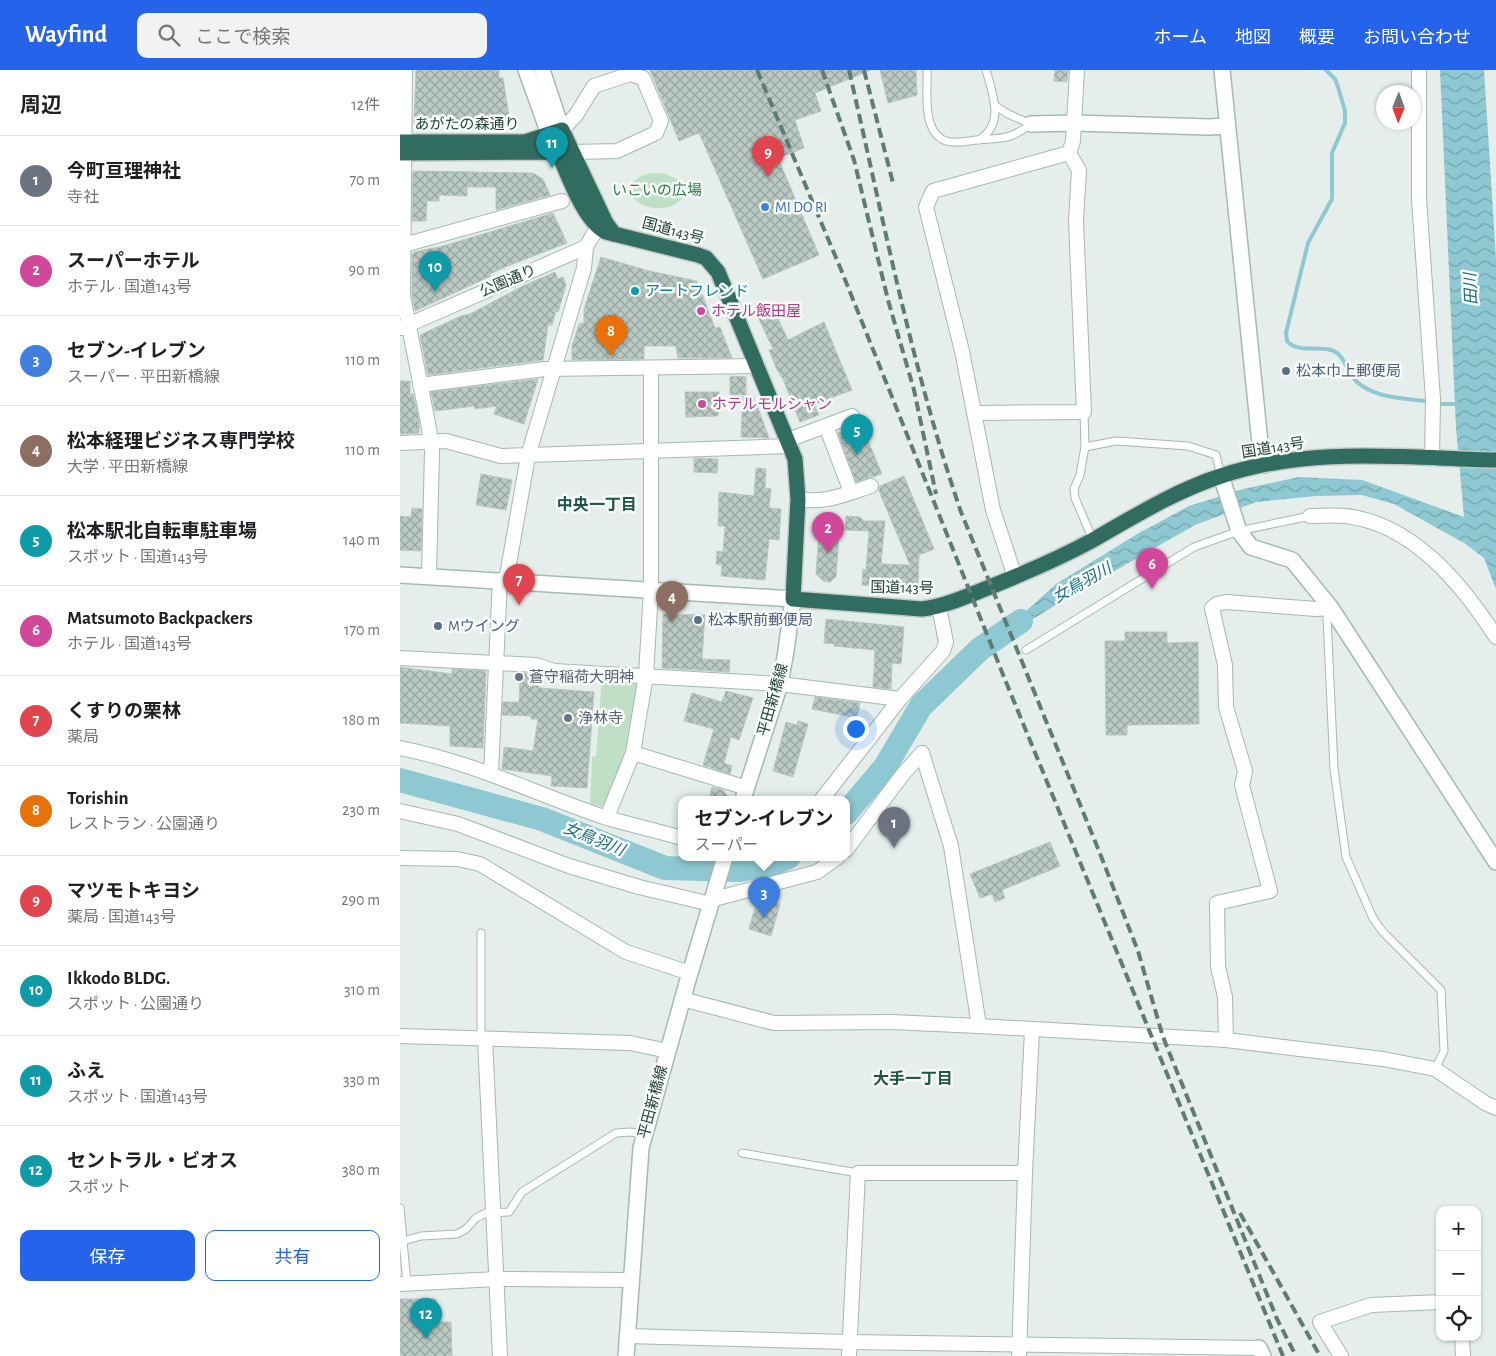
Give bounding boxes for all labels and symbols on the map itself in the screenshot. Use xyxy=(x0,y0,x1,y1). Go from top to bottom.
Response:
north arrow xyxy=(1376,85,1421,130)
street label: あがたの森通り xyxy=(414,116,520,132)
pin: 11 xyxy=(536,127,568,168)
pin: 9 xyxy=(752,136,784,177)
park label: いこいの広場 xyxy=(612,182,702,198)
place label: MI DO RI xyxy=(775,200,827,215)
marker: MI DO RI xyxy=(759,201,771,213)
street label: 国道143号 xyxy=(640,215,706,246)
pin: 10 xyxy=(419,251,451,292)
street label: 公園通り xyxy=(477,261,539,300)
water label: 田川 xyxy=(1462,271,1480,305)
place label: アートフレンド xyxy=(645,284,749,299)
marker: アートフレンド xyxy=(629,285,641,297)
place label: ホテル飯田屋 xyxy=(711,303,801,319)
marker: ホテル飯田屋 xyxy=(695,305,707,317)
pin: 8 xyxy=(595,315,627,356)
place label: 松本巾上郵便局 xyxy=(1296,363,1401,379)
marker: 松本巾上郵便局 xyxy=(1280,365,1292,377)
place label: ホテルモルシャン xyxy=(712,397,832,412)
marker: ホテルモルシャン xyxy=(696,398,708,410)
pin: 5 xyxy=(841,414,873,455)
street label: 国道143号 xyxy=(1240,435,1306,460)
district label: 中央一丁目 xyxy=(557,496,637,513)
pin: 2 xyxy=(812,512,844,553)
pin: 6 xyxy=(1136,548,1168,589)
water label: 女鳥羽川 xyxy=(1050,559,1116,606)
pin: 7 xyxy=(503,564,535,605)
street label: 国道143号 xyxy=(870,579,934,596)
pin: 4 xyxy=(656,581,688,622)
place label: 松本駅前郵便局 xyxy=(708,612,813,628)
marker: 松本駅前郵便局 xyxy=(692,614,704,626)
place label: Mウイング xyxy=(448,618,520,634)
marker: Mウイング xyxy=(432,620,444,632)
street label: 平田新橋線 xyxy=(754,662,791,738)
place label: 蒼守稲荷大明神 xyxy=(529,669,634,685)
marker: 蒼守稲荷大明神 xyxy=(513,671,525,683)
place label: 浄林寺 xyxy=(578,710,623,726)
marker: 浄林寺 xyxy=(562,712,574,724)
your location xyxy=(843,716,869,742)
pin: 1 xyxy=(878,807,910,848)
water label: 女鳥羽川 xyxy=(561,819,629,859)
pin: 3 xyxy=(748,877,780,918)
street label: 平田新橋線 xyxy=(635,1064,670,1140)
district label: 大手一丁目 xyxy=(873,1070,953,1087)
pin: 12 xyxy=(410,1298,442,1339)

